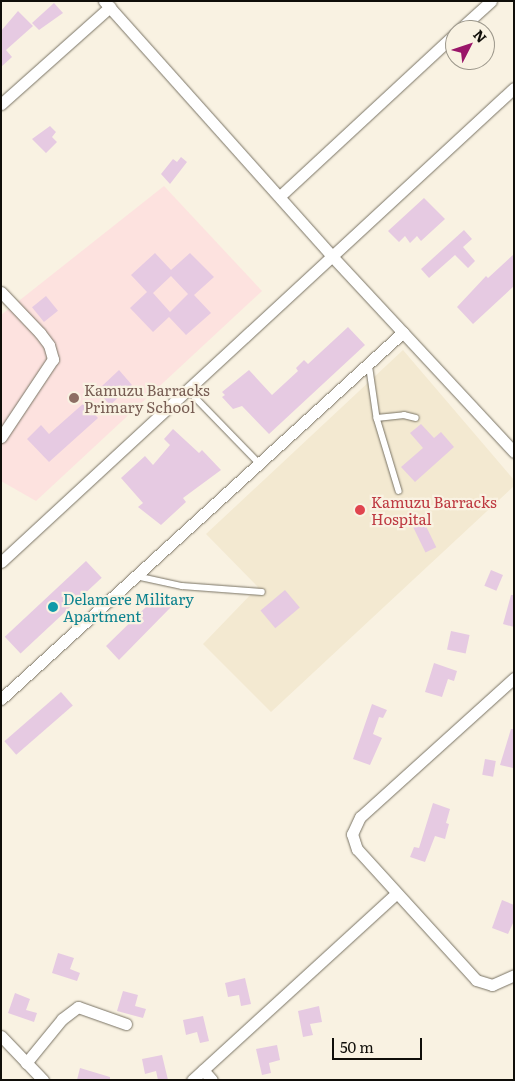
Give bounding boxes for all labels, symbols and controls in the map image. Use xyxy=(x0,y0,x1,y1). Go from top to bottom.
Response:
north arrow xyxy=(445,20,495,70)
text: N xyxy=(469,25,492,47)
place label: Kamuzu Barracks Primary School xyxy=(84,380,210,415)
marker: Kamuzu Barracks Primary School xyxy=(68,392,80,404)
place label: Kamuzu Barracks Hospital xyxy=(371,492,497,527)
marker: Kamuzu Barracks Hospital xyxy=(353,503,367,517)
place label: Delamere Military Apartment xyxy=(63,589,194,624)
marker: Delamere Military Apartment xyxy=(47,601,59,613)
scale bar xyxy=(335,1028,425,1060)
text: 50 m xyxy=(340,1035,374,1058)

